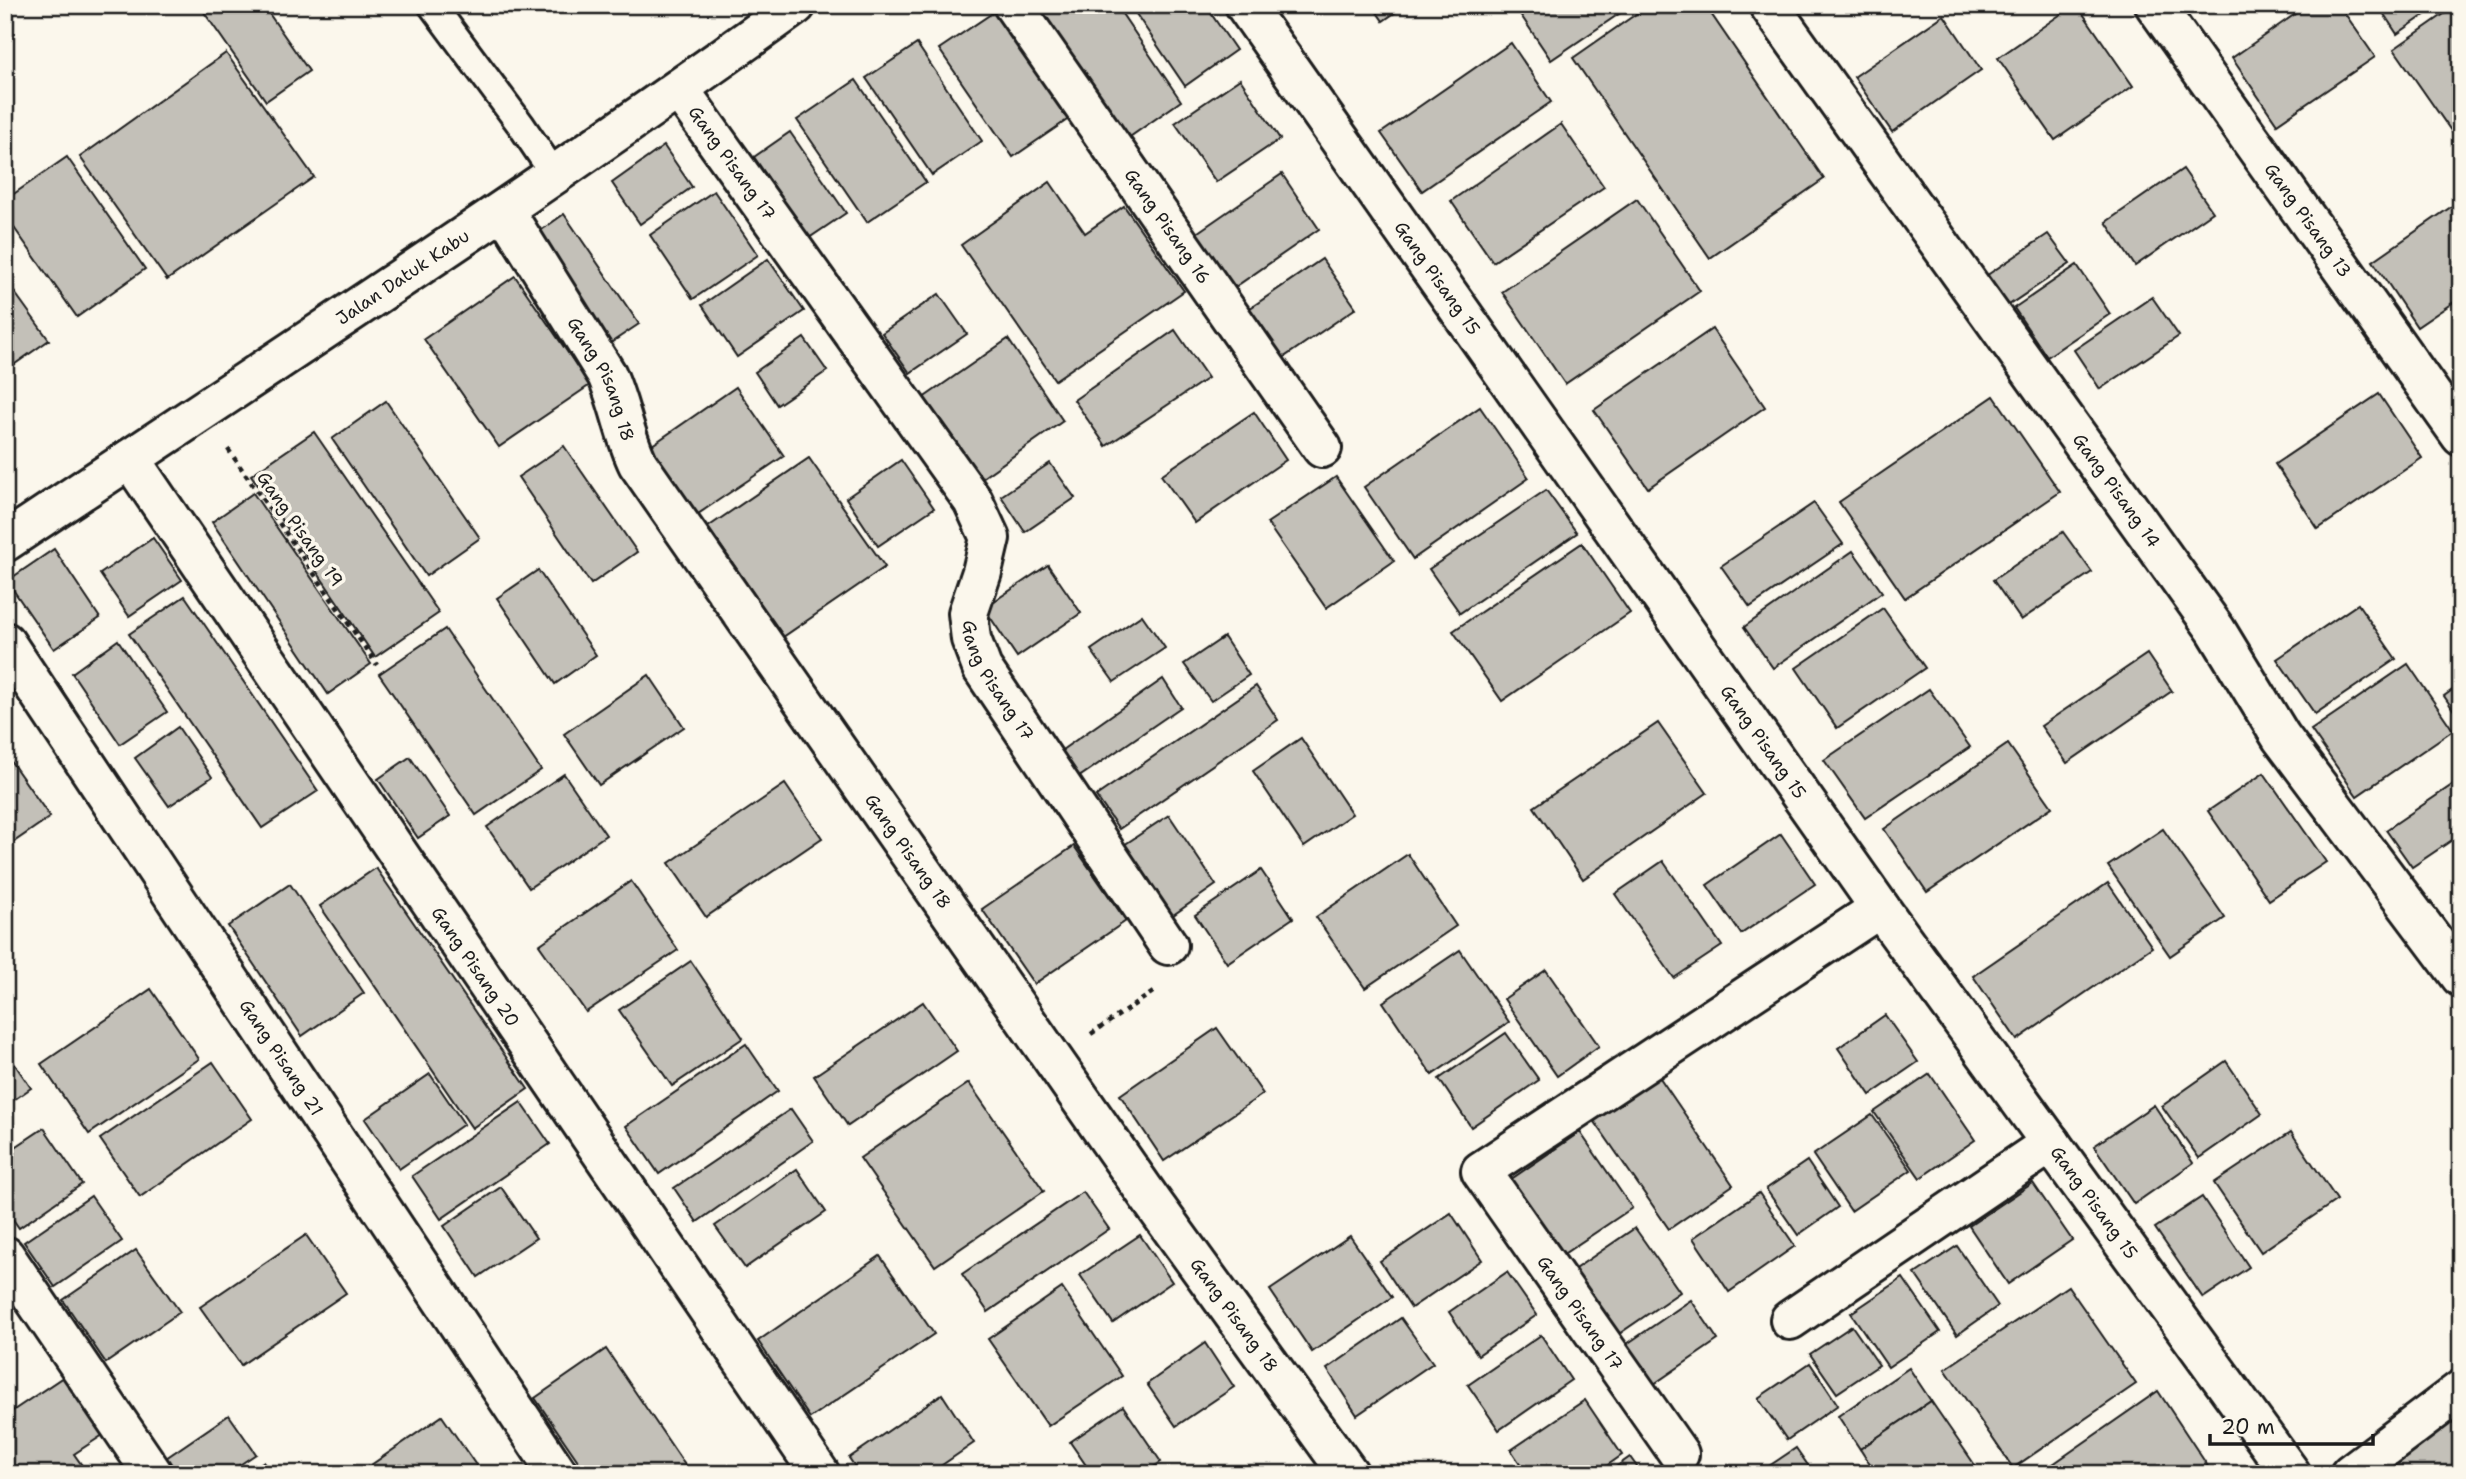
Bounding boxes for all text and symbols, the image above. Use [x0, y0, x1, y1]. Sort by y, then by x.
street label: Gang Pisang 17 [683, 101, 781, 225]
street label: Gang Pisang 13 [2259, 158, 2357, 282]
street label: Gang Pisang 16 [1119, 164, 1216, 289]
street label: Gang Pisang 15 [1389, 216, 1486, 340]
street label: Jalan Datuk Kabu [332, 224, 474, 330]
street label: Gang Pisang 18 [562, 312, 640, 444]
street label: Gang Pisang 14 [2067, 429, 2165, 553]
street label: Gang Pisang 19 [251, 467, 349, 591]
street label: Gang Pisang 17 [957, 619, 1039, 745]
street label: Gang Pisang 15 [1715, 680, 1812, 804]
street label: Gang Pisang 18 [859, 789, 957, 914]
street label: Gang Pisang 20 [426, 902, 525, 1032]
street label: Gang Pisang 21 [234, 995, 329, 1120]
street label: Gang Pisang 15 [2045, 1141, 2143, 1264]
street label: Gang Pisang 17 [1531, 1251, 1629, 1375]
street label: Gang Pisang 18 [1185, 1253, 1284, 1377]
scale bar [2210, 1402, 2373, 1446]
text: 20 m [2221, 1413, 2275, 1441]

